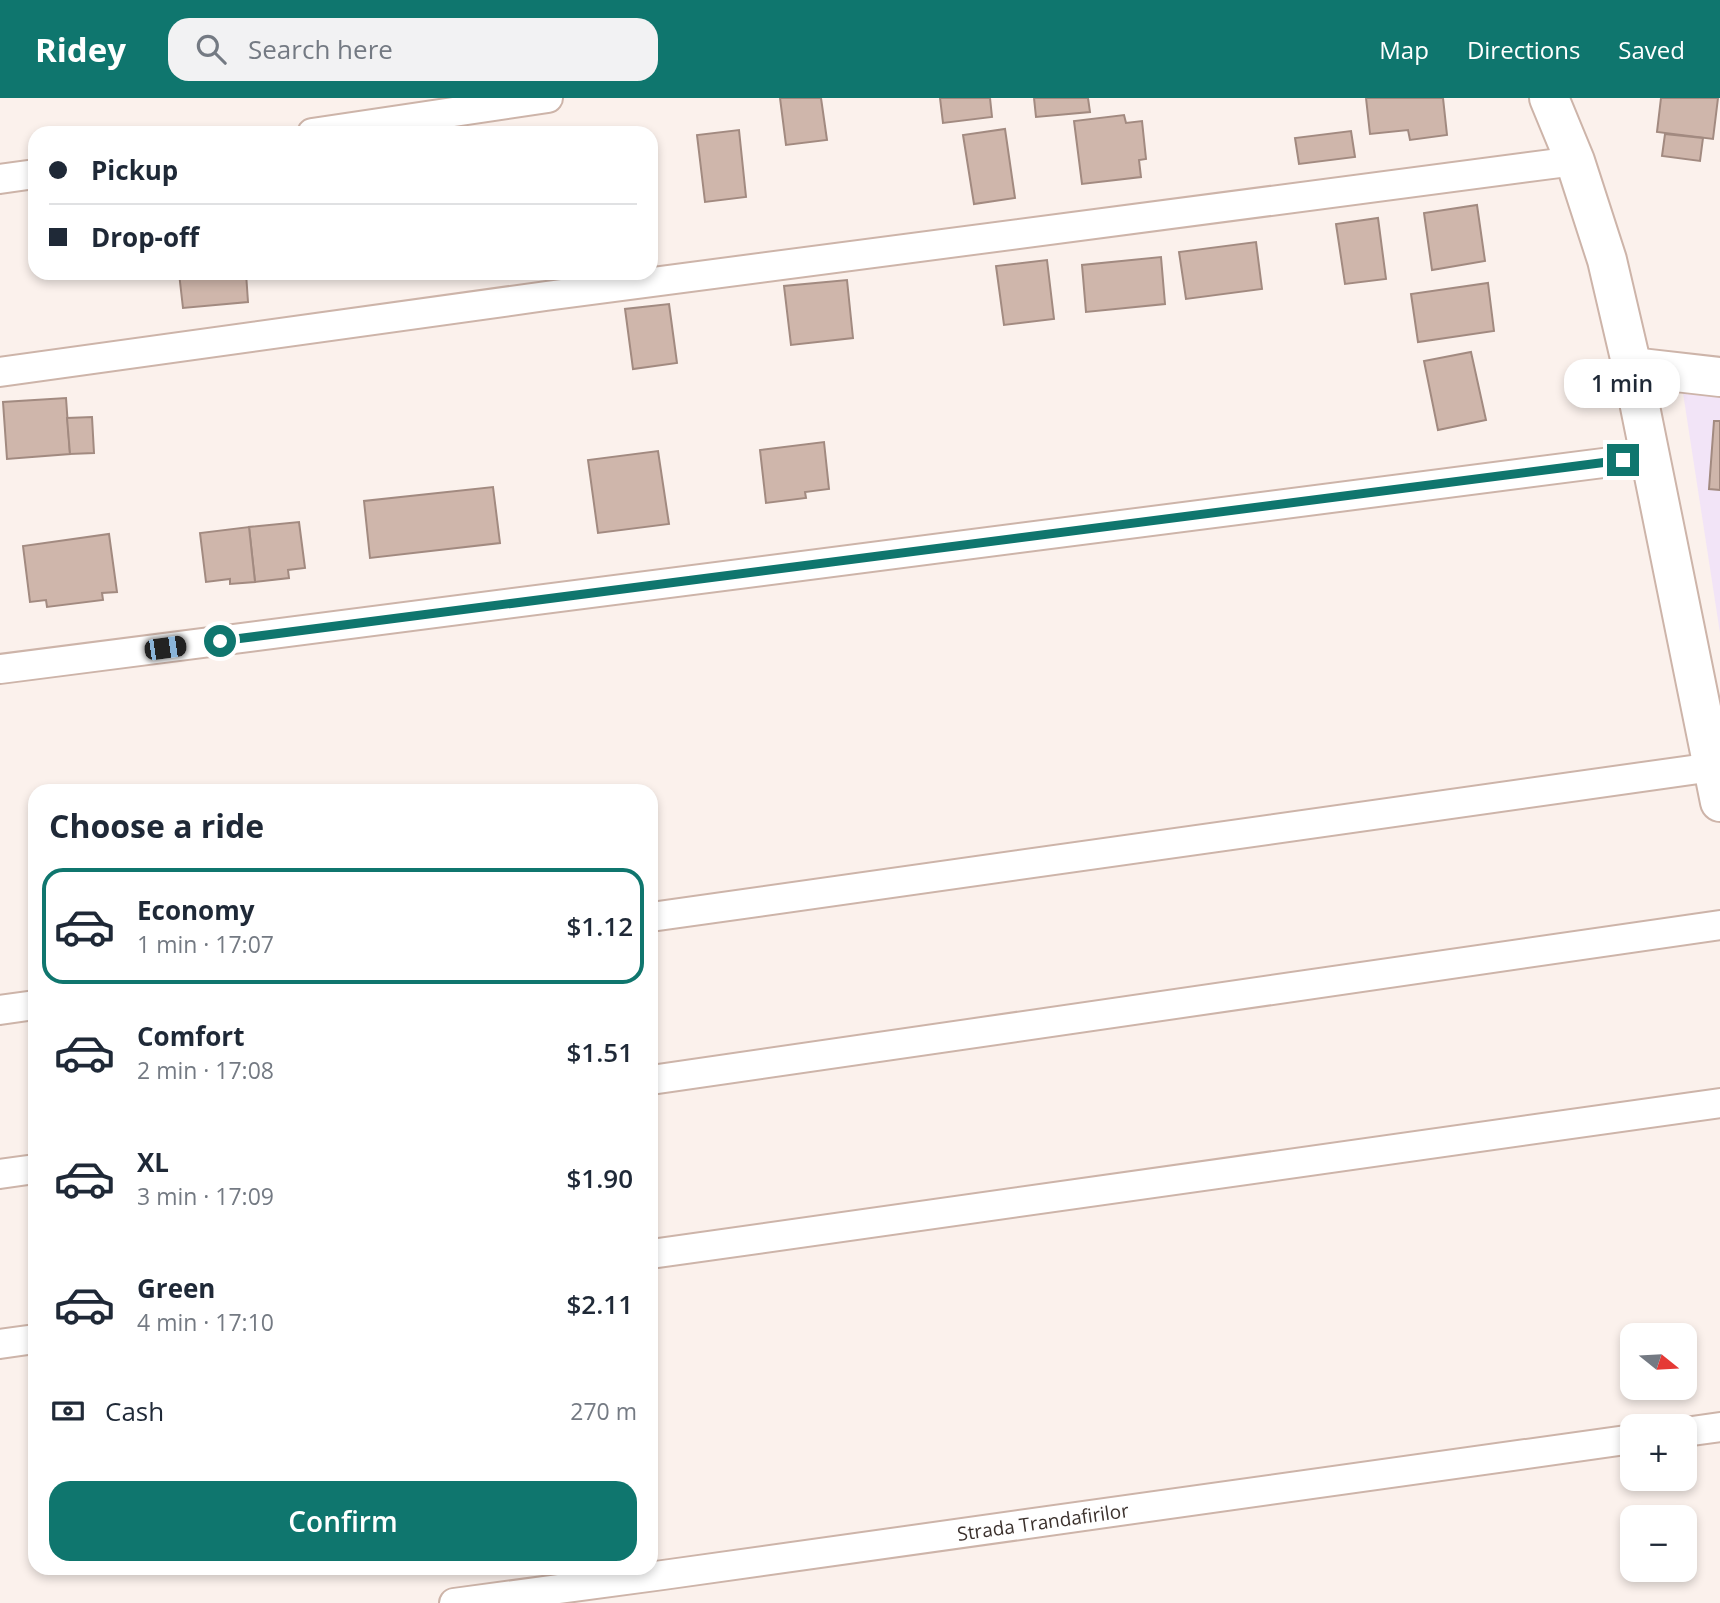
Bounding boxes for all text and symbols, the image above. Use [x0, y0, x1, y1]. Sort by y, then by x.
search box [168, 18, 658, 81]
text: Ridey [35, 27, 126, 72]
icon: search [192, 30, 230, 68]
text: Search here [248, 31, 393, 67]
text: Map [1379, 33, 1429, 66]
text: Directions [1467, 33, 1580, 66]
text: Saved [1618, 33, 1685, 66]
text: Pickup [91, 152, 178, 188]
text: Drop-off [91, 219, 199, 255]
callout: 1 min [1565, 358, 1681, 408]
text: 1 min [1591, 367, 1653, 399]
route end [1607, 444, 1639, 476]
route start [204, 625, 236, 657]
car [143, 635, 188, 661]
text: Choose a ride [49, 804, 264, 847]
text: Economy [137, 892, 255, 928]
icon: car [53, 895, 116, 958]
text: $1.12 [566, 908, 633, 944]
text: 1 min · 17:07 [137, 928, 274, 960]
text: Comfort [137, 1018, 244, 1054]
icon: car [53, 1021, 116, 1084]
text: $1.51 [566, 1034, 633, 1070]
text: 2 min · 17:08 [137, 1054, 274, 1086]
text: XL [137, 1144, 169, 1180]
icon: car [53, 1147, 116, 1210]
text: $1.90 [566, 1160, 633, 1196]
text: 3 min · 17:09 [137, 1180, 274, 1212]
text: Green [137, 1270, 215, 1306]
icon: car [53, 1273, 116, 1336]
text: $2.11 [566, 1286, 633, 1322]
text: 4 min · 17:10 [137, 1306, 274, 1338]
north arrow [1620, 1323, 1698, 1400]
map controls [1620, 1323, 1697, 1582]
icon: cash [49, 1392, 87, 1430]
text: Cash [105, 1393, 164, 1429]
text: 270 m [570, 1395, 637, 1427]
button: + [1620, 1414, 1697, 1491]
button: Confirm [49, 1481, 637, 1561]
street label: Strada Trandafirilor [956, 1497, 1131, 1547]
button: − [1620, 1505, 1697, 1582]

